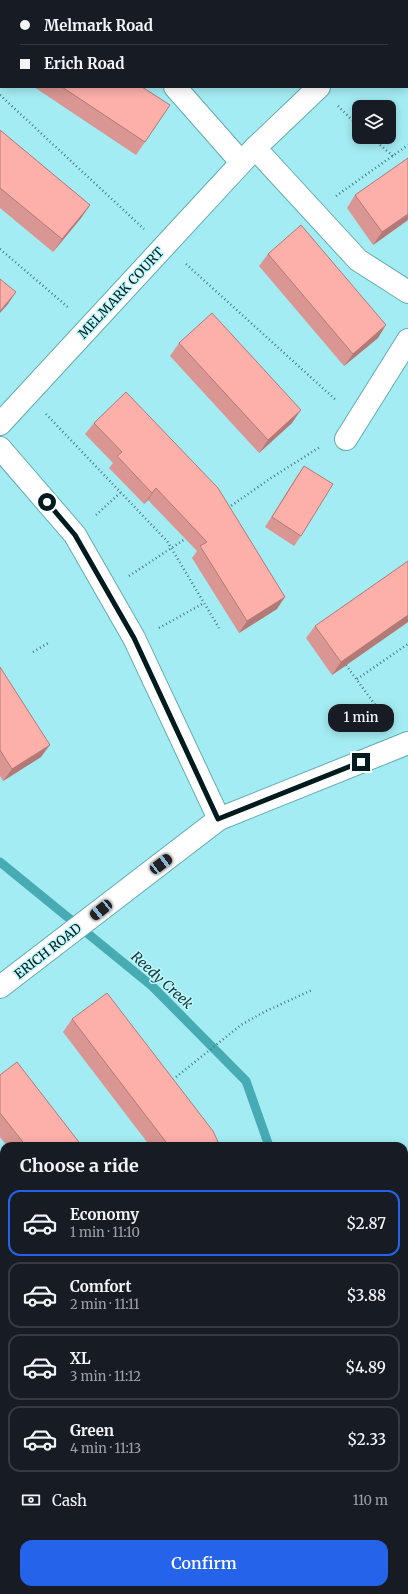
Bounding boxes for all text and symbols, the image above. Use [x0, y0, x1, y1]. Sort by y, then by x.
text: Melmark Road [44, 16, 153, 35]
text: Erich Road [44, 54, 124, 73]
map controls [352, 100, 396, 144]
button: layers [352, 100, 396, 144]
street label: MELMARK COURT [74, 244, 168, 342]
route start [38, 493, 56, 511]
callout: 1 min [328, 704, 394, 732]
text: 1 min [344, 709, 378, 726]
route end [352, 753, 370, 771]
car [148, 852, 174, 876]
car [88, 898, 114, 922]
street label: ERICH ROAD [11, 919, 85, 983]
water label: Reedy Creek [127, 947, 197, 1013]
text: Choose a ride [20, 1154, 139, 1177]
icon: car [22, 1205, 58, 1241]
text: Economy [70, 1205, 139, 1224]
text: $2.87 [346, 1214, 386, 1233]
text: 1 min · 11:10 [70, 1224, 140, 1241]
icon: car [22, 1277, 58, 1313]
text: Comfort [70, 1277, 131, 1296]
text: $3.88 [347, 1286, 386, 1305]
text: 2 min · 11:11 [70, 1296, 139, 1313]
icon: car [22, 1349, 58, 1385]
text: XL [70, 1349, 91, 1368]
text: $4.89 [345, 1358, 386, 1377]
text: 3 min · 11:12 [70, 1368, 141, 1385]
icon: car [22, 1421, 58, 1457]
text: Green [70, 1421, 114, 1440]
text: $2.33 [347, 1430, 386, 1449]
text: 4 min · 11:13 [70, 1440, 141, 1457]
icon: cash [20, 1489, 42, 1511]
text: Cash [52, 1491, 87, 1510]
text: 110 m [353, 1492, 388, 1509]
button: Confirm [20, 1540, 388, 1586]

